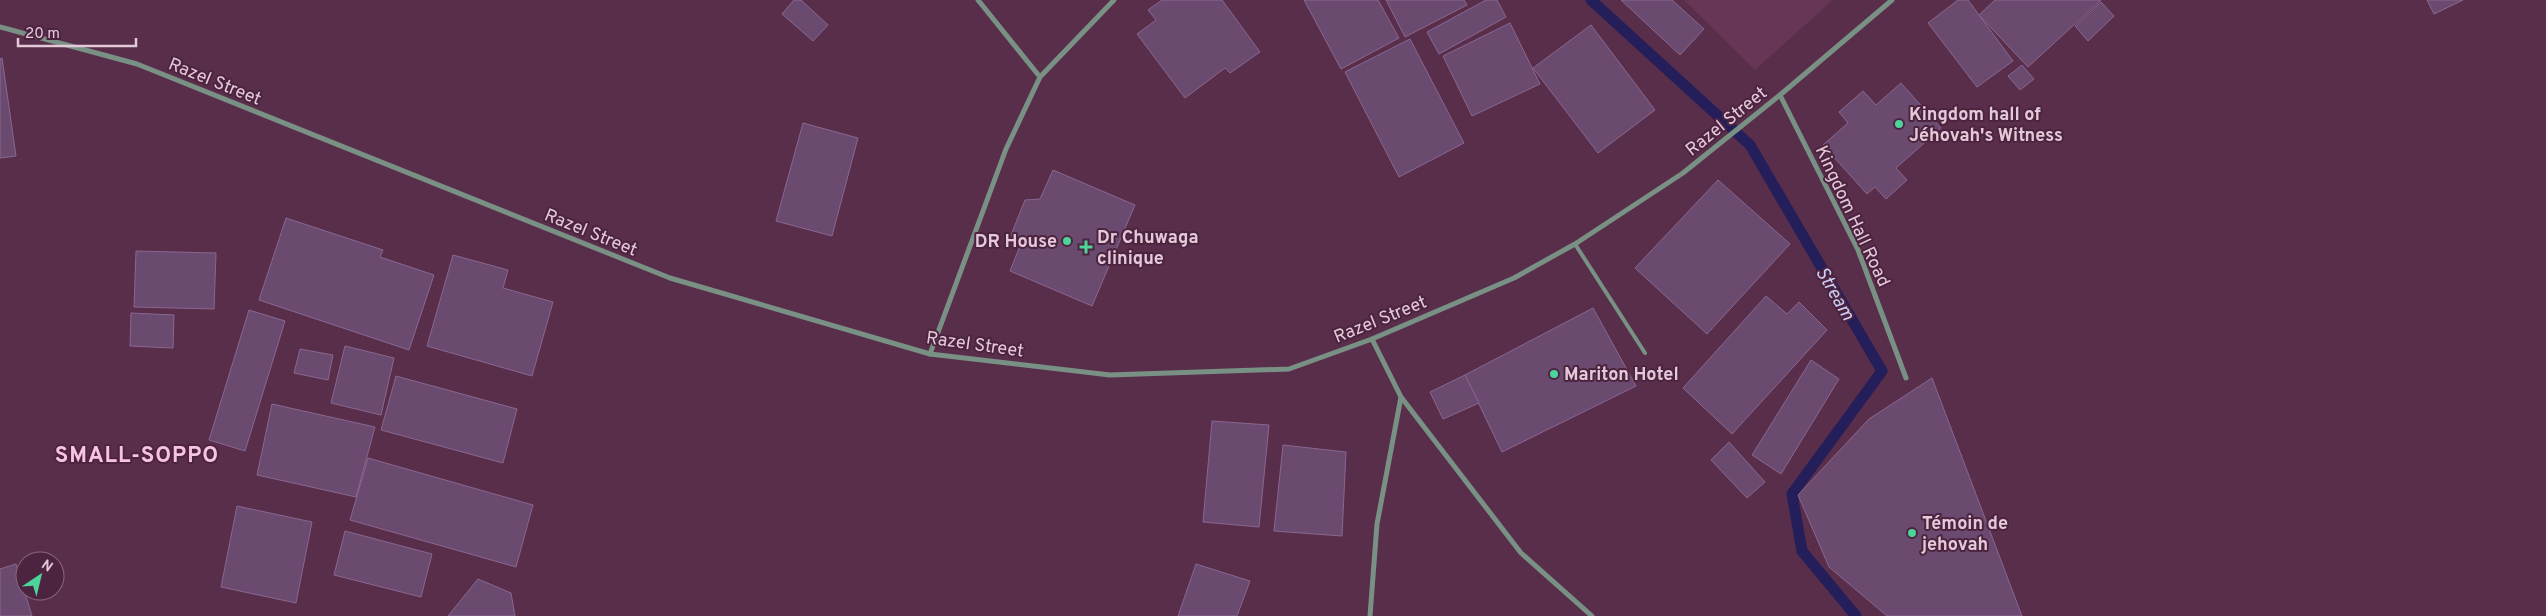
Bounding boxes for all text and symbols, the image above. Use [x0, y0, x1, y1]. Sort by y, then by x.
scale bar [18, 15, 135, 47]
text: 20 m [25, 25, 60, 44]
street label: Razel Street [165, 53, 264, 111]
street label: Razel Street [1681, 82, 1772, 162]
place label: Kingdom hall of Jéhovah's Witness [1909, 104, 2063, 148]
marker: Kingdom hall of Jéhovah's Witness [1893, 118, 1905, 130]
street label: Kingdom Hall Road [1809, 142, 1894, 291]
street label: Razel Street [541, 204, 640, 262]
place label: Dr Chuwaga clinique [1097, 227, 1198, 271]
place label: DR House [975, 231, 1057, 254]
marker: DR House [1061, 235, 1073, 247]
marker: Dr Chuwaga clinique [1079, 240, 1093, 254]
water label: Stream [1809, 263, 1860, 326]
street label: Razel Street [1331, 291, 1430, 349]
street label: Razel Street [924, 327, 1025, 364]
place label: Mariton Hotel [1564, 364, 1679, 387]
marker: Mariton Hotel [1548, 368, 1560, 380]
district label: SMALL-SOPPO [55, 443, 219, 470]
place label: Témoin de jehovah [1920, 513, 2008, 557]
marker: Témoin de jehovah [1906, 527, 1918, 539]
north arrow [15, 551, 65, 601]
text: N [38, 557, 56, 576]

